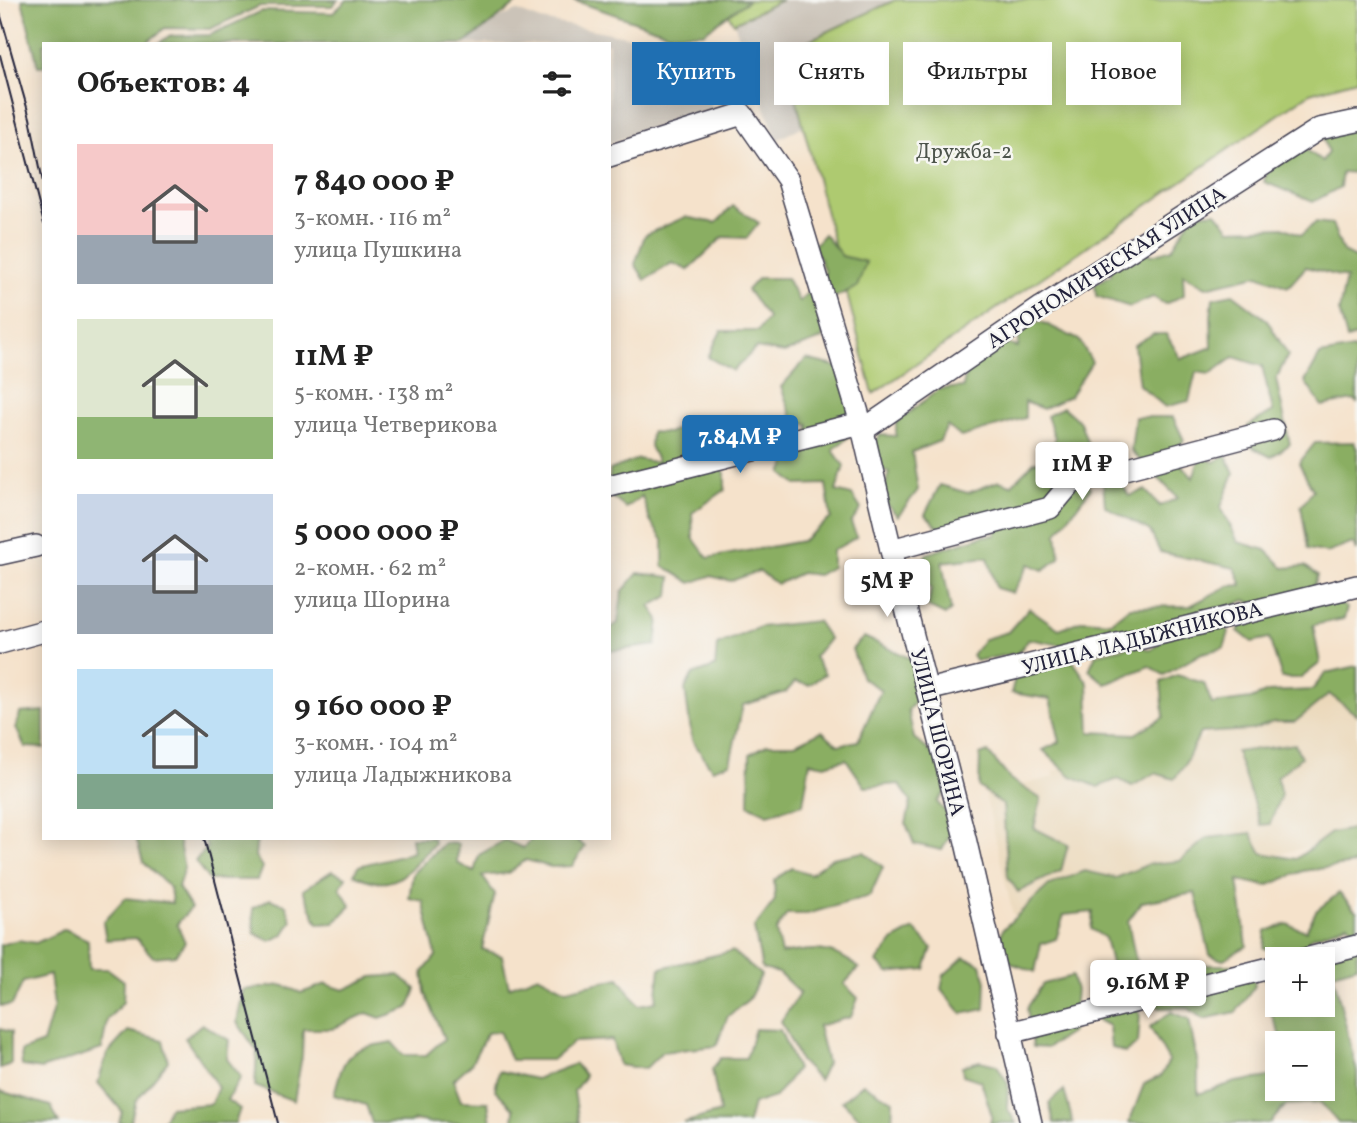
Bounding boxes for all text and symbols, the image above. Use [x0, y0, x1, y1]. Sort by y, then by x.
chip: Купить [632, 42, 760, 105]
chip: Снять [774, 42, 889, 105]
chip: Фильтры [903, 42, 1052, 105]
chip: Новое [1066, 42, 1181, 105]
text: Объектов: 4 [77, 63, 250, 105]
icon: filters [538, 65, 576, 103]
park label: Дружба-2 [916, 138, 1012, 167]
text: 7 840 000 ₽ [294, 161, 455, 203]
icon: home [133, 172, 217, 256]
street label: АГРОНОМИЧЕСКАЯ УЛИЦА [982, 180, 1232, 357]
text: 3-комн. · 116 m² [294, 203, 451, 235]
text: улица Пушкина [294, 235, 462, 267]
text: 11M ₽ [294, 336, 374, 378]
icon: home [133, 347, 217, 431]
text: 5-комн. · 138 m² [294, 378, 453, 410]
text: улица Четверикова [294, 410, 498, 442]
pin: 7.84M ₽ [675, 416, 805, 475]
text: 7.84M ₽ [698, 422, 782, 454]
pin: 11M ₽ [1033, 442, 1131, 502]
text: 11M ₽ [1051, 449, 1113, 481]
text: 5 000 000 ₽ [294, 511, 459, 553]
icon: home [133, 522, 217, 606]
text: 2-комн. · 62 m² [294, 553, 446, 585]
pin: 5M ₽ [846, 560, 928, 619]
text: 5M ₽ [860, 566, 914, 598]
text: улица Шорина [294, 585, 451, 617]
street label: УЛИЦА ЛАДЫЖНИКОВА [1019, 595, 1266, 683]
street label: УЛИЦА ШОРИНА [902, 645, 971, 820]
text: 9 160 000 ₽ [294, 686, 452, 728]
icon: home [133, 697, 217, 781]
text: 3-комн. · 104 m² [294, 728, 458, 760]
text: улица Ладыжникова [294, 760, 512, 792]
map controls [1265, 947, 1335, 1101]
button: + [1265, 947, 1335, 1017]
pin: 9.16M ₽ [1083, 960, 1213, 1020]
text: 9.16M ₽ [1106, 967, 1190, 999]
button: − [1265, 1031, 1335, 1101]

